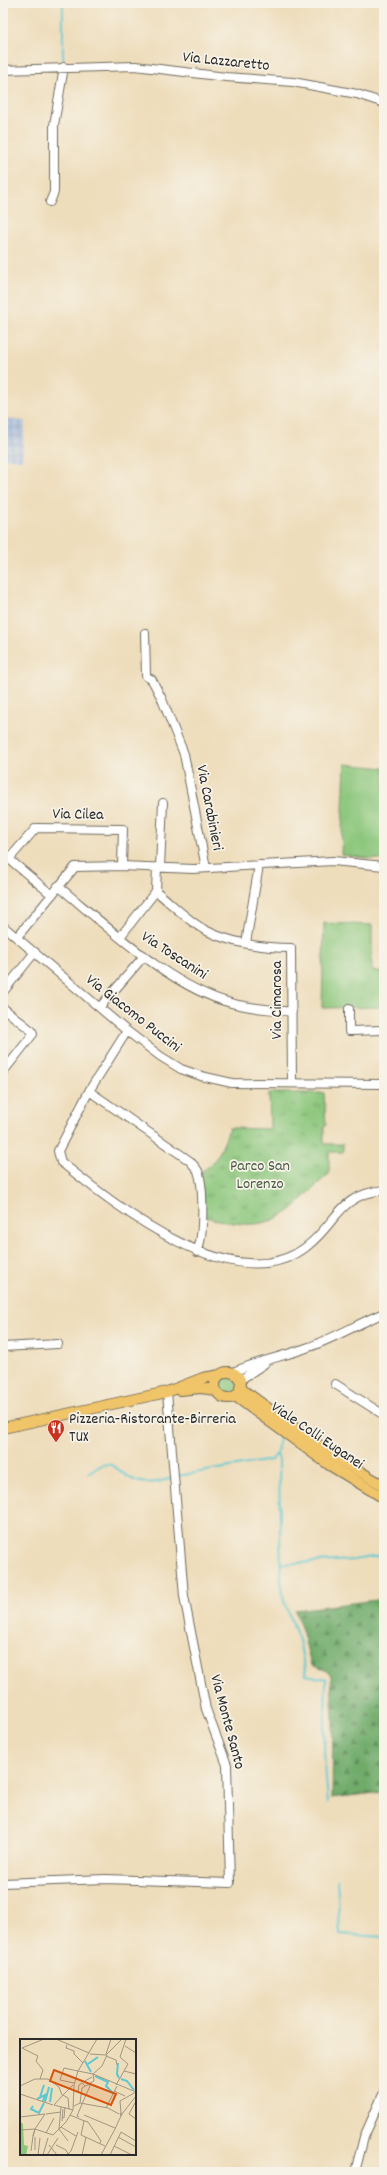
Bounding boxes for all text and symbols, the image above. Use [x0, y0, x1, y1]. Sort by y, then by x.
street label: Via Lazzaretto [181, 46, 271, 78]
street label: Via Carabinieri [189, 763, 229, 853]
street label: Via Cilea [52, 803, 104, 827]
street label: Via Toscanini [136, 926, 212, 986]
street label: Via Cimarosa [266, 960, 289, 1039]
street label: Via Giacomo Puccini [80, 969, 186, 1059]
park label: Parco San Lorenzo [230, 1155, 290, 1196]
street label: Viale Colli Euganei [266, 1396, 368, 1476]
place label: Pizzeria-Ristorante-Birreria TUX [69, 1408, 236, 1449]
restaurant icon: Pizzeria-Ristorante-Birreria TUX [46, 1418, 66, 1443]
street label: Via Monte Santo [203, 1672, 251, 1772]
inset map [20, 2039, 136, 2155]

